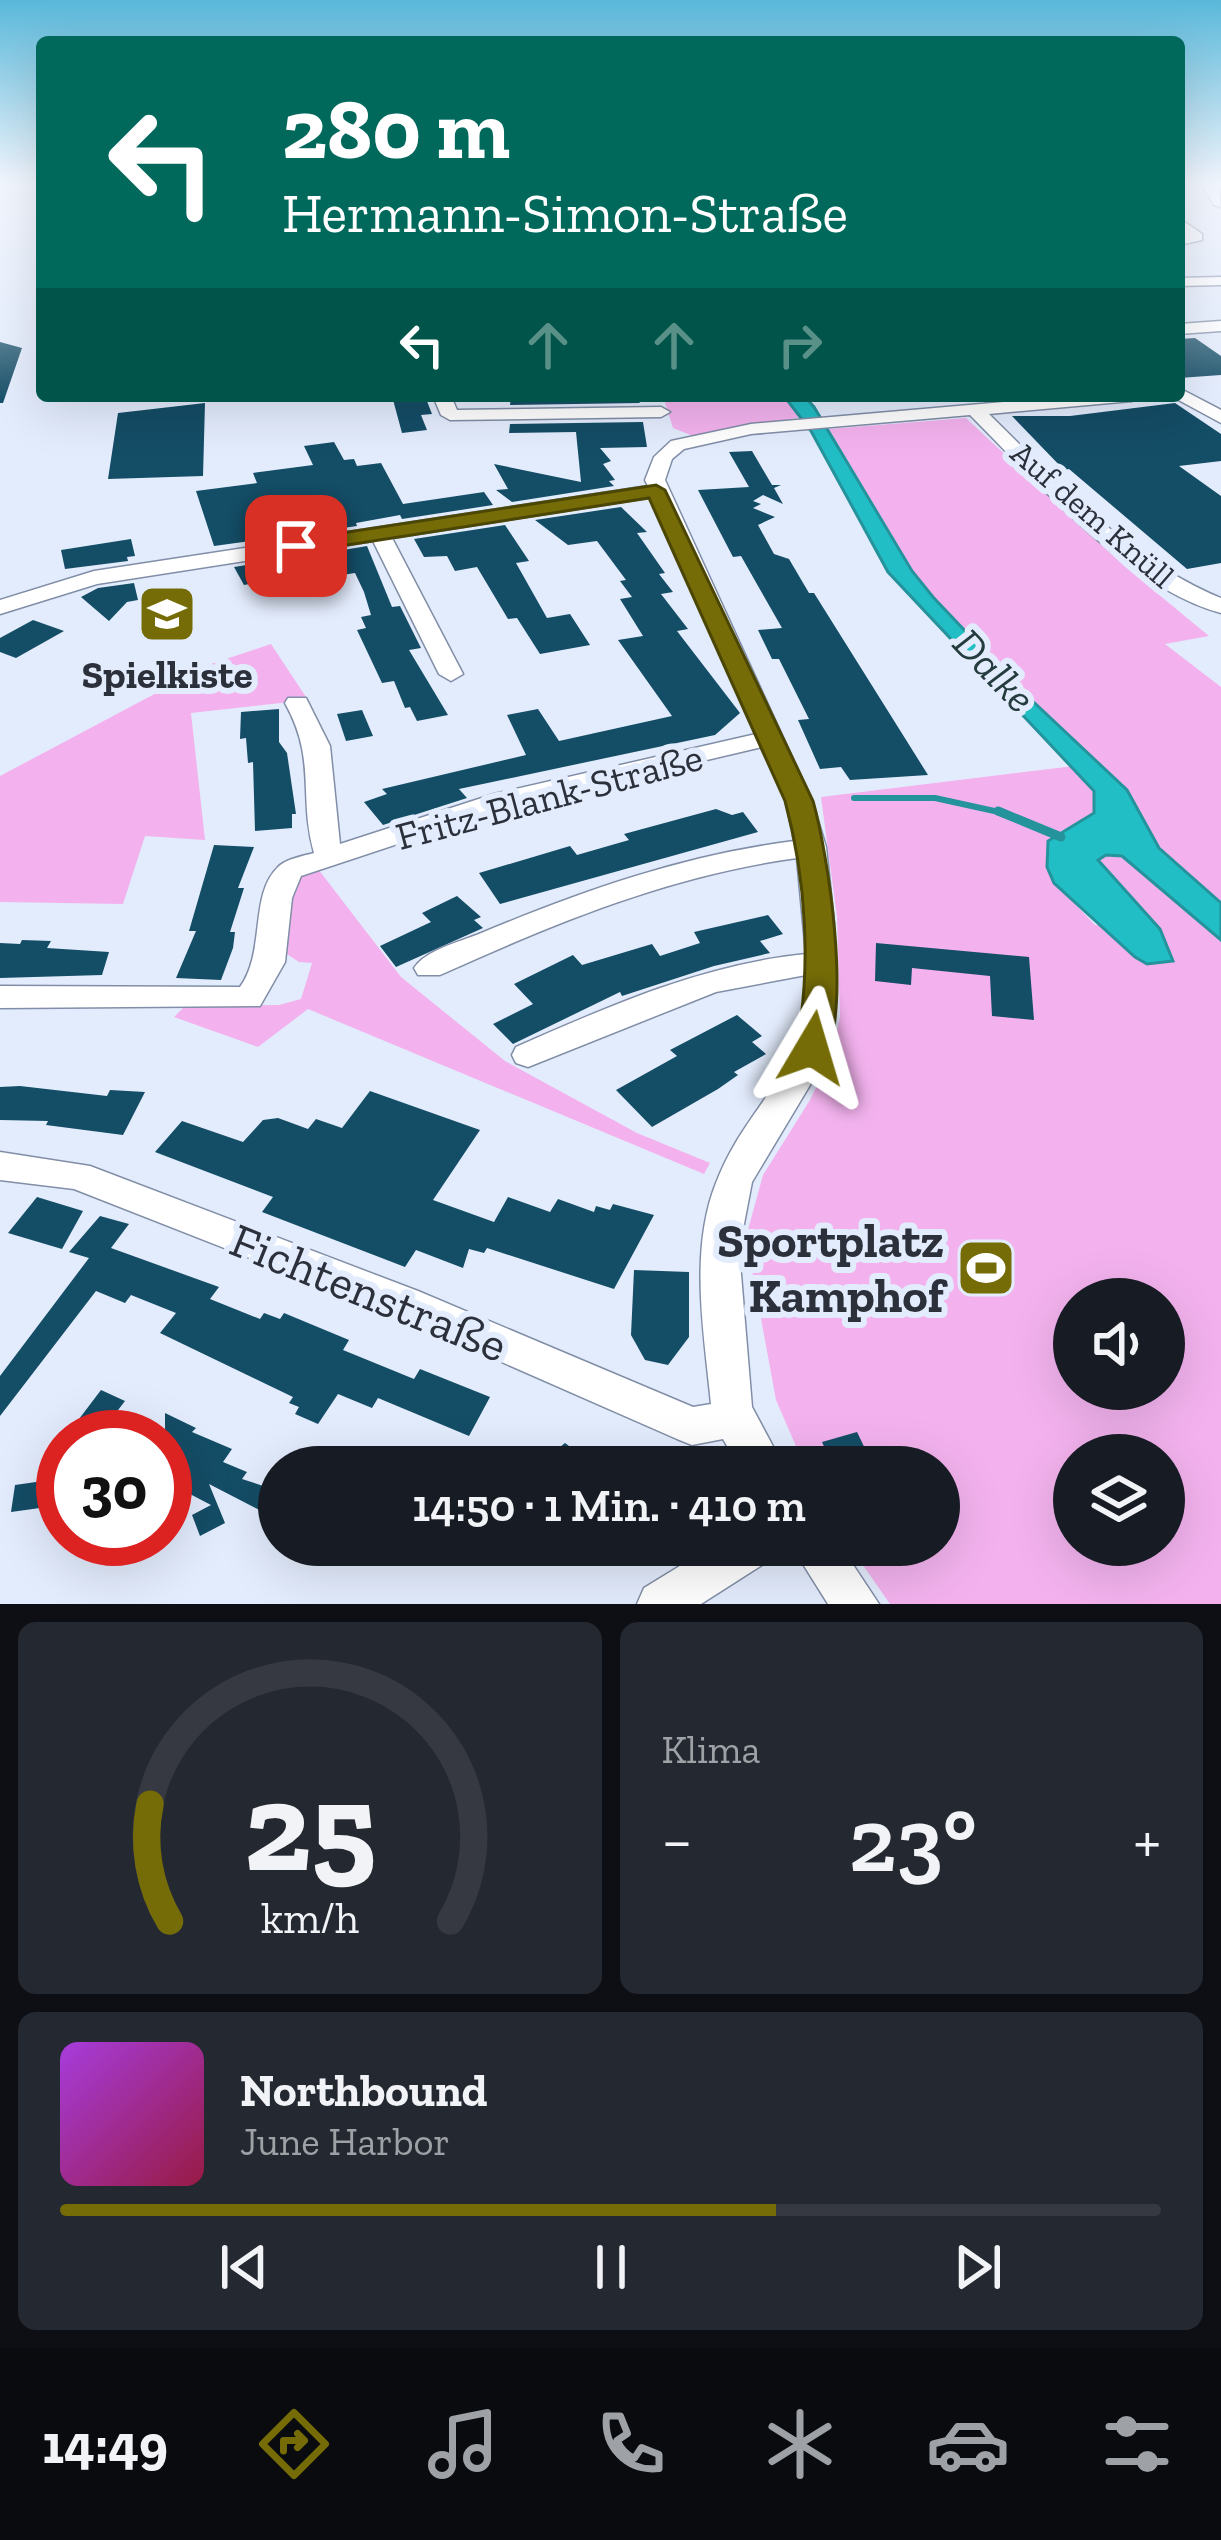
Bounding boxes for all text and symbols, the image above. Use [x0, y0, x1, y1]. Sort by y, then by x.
text: 280 m [282, 79, 510, 180]
icon: left [84, 84, 240, 240]
text: Hermann-Simon-Straße [282, 181, 848, 246]
icon: left [389, 312, 455, 378]
icon: ahead [515, 312, 581, 378]
icon: ahead [641, 312, 707, 378]
icon: right [767, 312, 833, 378]
street label: Auf dem Knüll [1003, 433, 1182, 596]
pin [245, 495, 347, 597]
icon: arrive [263, 513, 329, 579]
school or university icon: Spielkiste [136, 583, 198, 645]
water label: Dalke [943, 618, 1047, 723]
place label: Spielkiste [81, 651, 253, 698]
street label: Fritz-Blank-Straße [391, 733, 708, 860]
position arrow [749, 985, 875, 1111]
street label: Fichtenstraße [222, 1211, 515, 1374]
place label: Sportplatz Kamphof [717, 1212, 949, 1324]
sports icon: Sportplatz Kamphof [955, 1237, 1017, 1299]
map controls [1053, 1278, 1185, 1566]
button: sound [1053, 1278, 1185, 1410]
speed limit sign: 30 [36, 1410, 192, 1566]
button: layers [1053, 1434, 1185, 1566]
text: 14:50 · 1 Min. · 410 m [412, 1479, 806, 1533]
text: Klima [662, 1726, 760, 1773]
text: 25 [244, 1752, 376, 1902]
text: 23° [849, 1786, 977, 1894]
text: − [662, 1801, 692, 1880]
text: + [1133, 1801, 1161, 1880]
text: km/h [261, 1893, 359, 1944]
text: Northbound [240, 2064, 488, 2118]
text: June Harbor [240, 2118, 450, 2165]
icon: previous [211, 2234, 277, 2300]
icon: pause [578, 2234, 644, 2300]
icon: next [945, 2234, 1011, 2300]
icon: directions [252, 2402, 336, 2486]
icon: music [421, 2402, 505, 2486]
icon: phone [589, 2402, 673, 2486]
icon: climate [758, 2402, 842, 2486]
icon: car [926, 2402, 1010, 2486]
icon: filters [1095, 2402, 1179, 2486]
text: 14:49 [42, 2412, 168, 2477]

